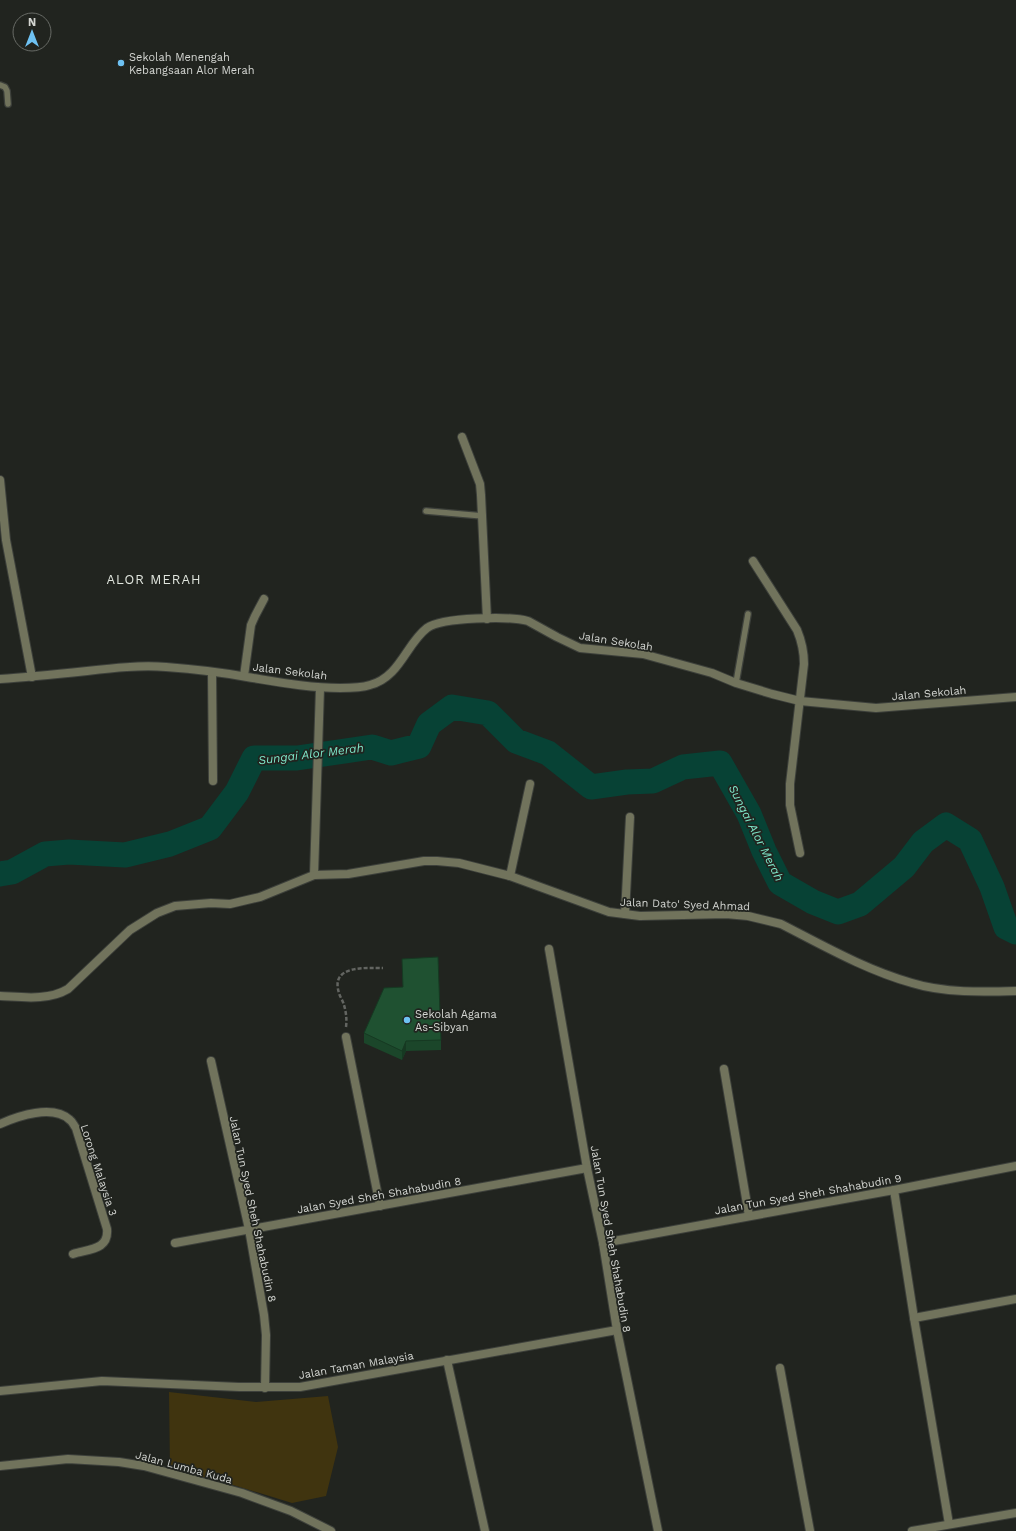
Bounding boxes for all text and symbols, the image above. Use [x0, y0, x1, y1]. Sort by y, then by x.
north arrow [12, 12, 52, 52]
text: N [28, 16, 36, 29]
place label: Sekolah Menengah Kebangsaan Alor Merah [129, 51, 255, 77]
marker: Sekolah Menengah Kebangsaan Alor Merah [116, 58, 126, 68]
district label: ALOR MERAH [106, 572, 202, 587]
street label: Jalan Sekolah [578, 629, 654, 654]
street label: Jalan Sekolah [252, 660, 328, 683]
street label: Jalan Sekolah [891, 684, 967, 703]
water label: Sungai Alor Merah [258, 741, 364, 767]
water label: Sungai Alor Merah [726, 783, 786, 883]
street label: Jalan Dato' Syed Ahmad [620, 896, 750, 913]
place label: Sekolah Agama As-Sibyan [415, 1008, 497, 1034]
marker: Sekolah Agama As-Sibyan [402, 1015, 412, 1025]
street label: Jalan Tun Syed Sheh Shahabudin 8 [226, 1115, 279, 1303]
street label: Lorong Malaysia 3 [78, 1123, 119, 1218]
street label: Jalan Tun Syed Sheh Shahabudin 8 [588, 1145, 633, 1334]
street label: Jalan Tun Syed Sheh Shahabudin 9 [714, 1172, 903, 1217]
street label: Jalan Syed Sheh Shahabudin 8 [296, 1175, 462, 1216]
street label: Jalan Taman Malaysia [298, 1349, 415, 1382]
street label: Jalan Lumba Kuda [134, 1448, 234, 1487]

